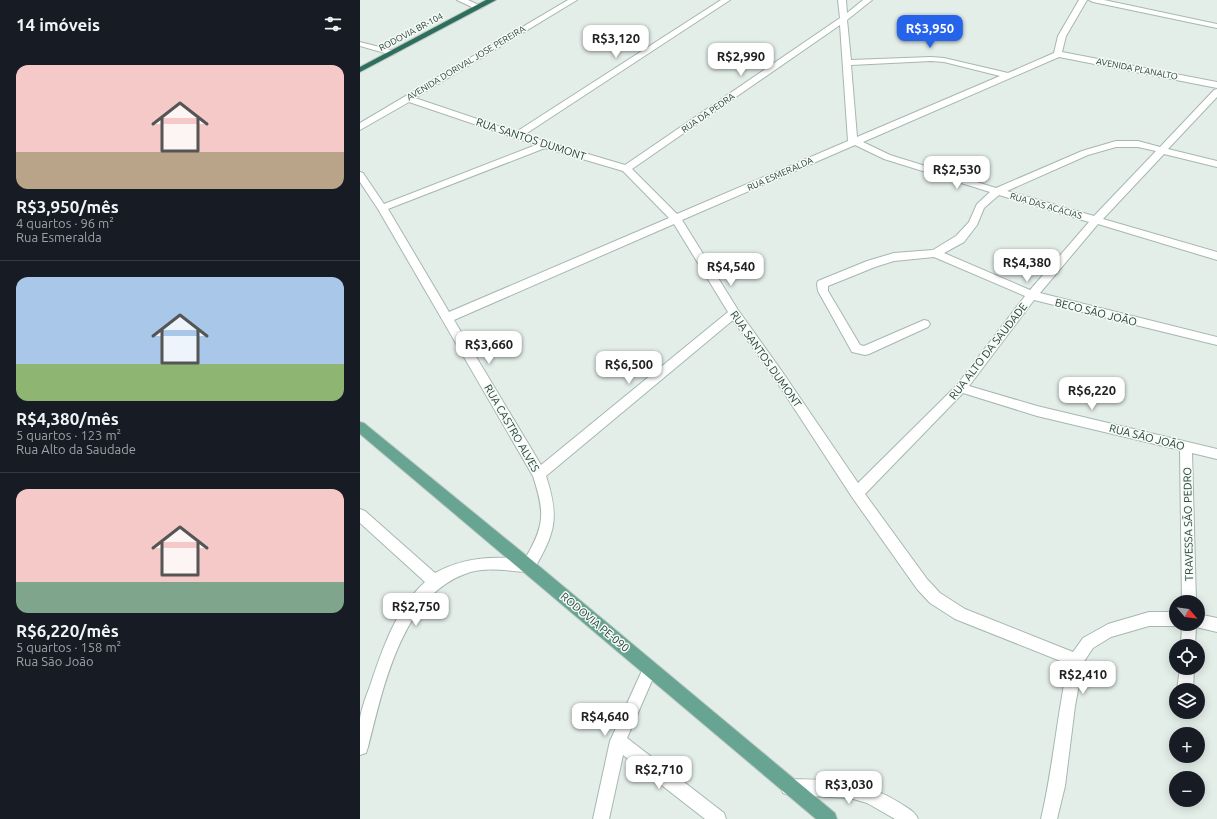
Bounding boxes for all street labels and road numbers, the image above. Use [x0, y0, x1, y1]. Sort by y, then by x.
street label: RODOVIA BR-104 [377, 11, 445, 53]
street label: AVENIDA DORIVAL JOSE PEREIRA [405, 24, 527, 102]
street label: AVENIDA PLANALTO [1095, 56, 1179, 82]
street label: RUA DA PEDRA [680, 91, 737, 135]
street label: RUA SANTOS DUMONT [475, 116, 587, 162]
street label: RUA ESMERALDA [746, 155, 814, 193]
street label: RUA DAS ACÁCIAS [1009, 189, 1084, 221]
street label: BECO SÃO JOÃO [1054, 296, 1138, 328]
street label: RUA ALTO DA SAUDADE [947, 300, 1029, 402]
street label: RUA SANTOS DUMONT [728, 309, 804, 409]
street label: RUA CASTRO ALVES [482, 382, 542, 474]
street label: RUA SÃO JOÃO [1108, 422, 1186, 452]
street label: TRAVESSA SÃO PEDRO [1181, 467, 1195, 581]
street label: RODOVIA PE-090 [558, 590, 632, 654]

